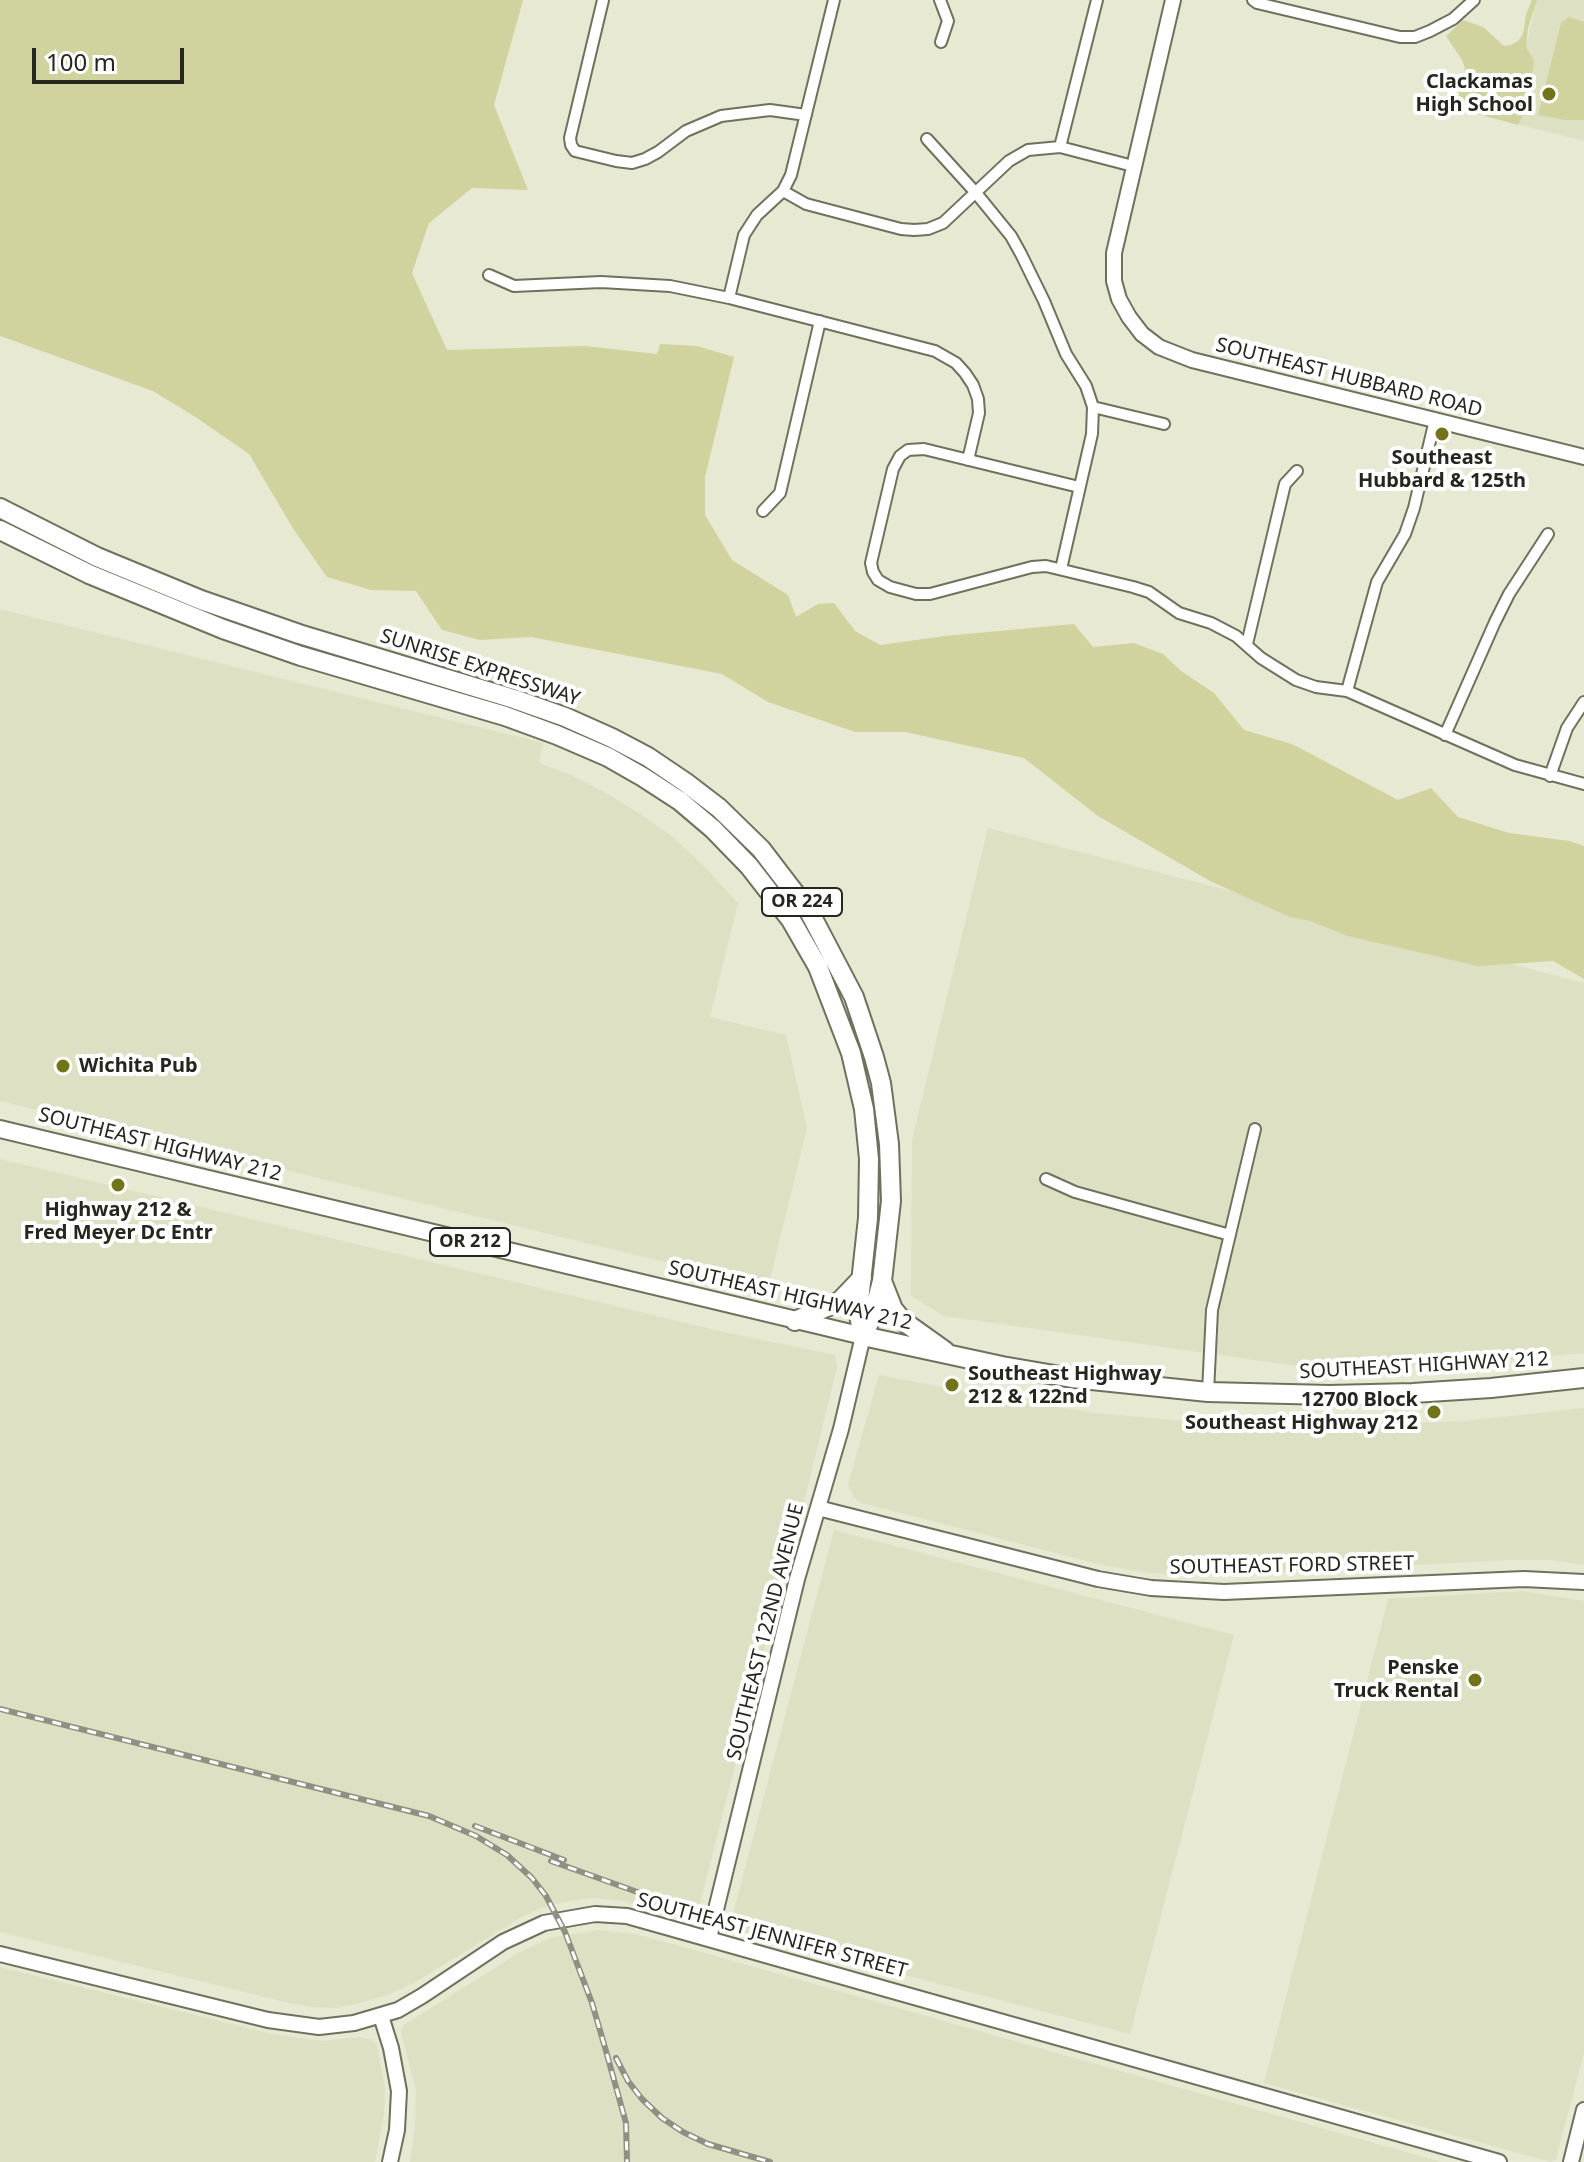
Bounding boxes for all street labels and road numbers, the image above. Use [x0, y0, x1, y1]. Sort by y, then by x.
street label: SOUTHEAST HUBBARD ROAD [1213, 333, 1485, 423]
street label: SUNRISE EXPRESSWAY [377, 624, 583, 712]
road number: OR 224 [762, 888, 842, 916]
street label: SOUTHEAST HIGHWAY 212 [36, 1103, 284, 1187]
road number: OR 212 [430, 1228, 510, 1256]
street label: SOUTHEAST HIGHWAY 212 [666, 1256, 914, 1336]
street label: SOUTHEAST HIGHWAY 212 [1299, 1347, 1549, 1385]
street label: SOUTHEAST 122ND AVENUE [722, 1501, 810, 1763]
street label: SOUTHEAST FORD STREET [1170, 1552, 1414, 1580]
street label: SOUTHEAST JENNIFER STREET [634, 1888, 910, 1984]

